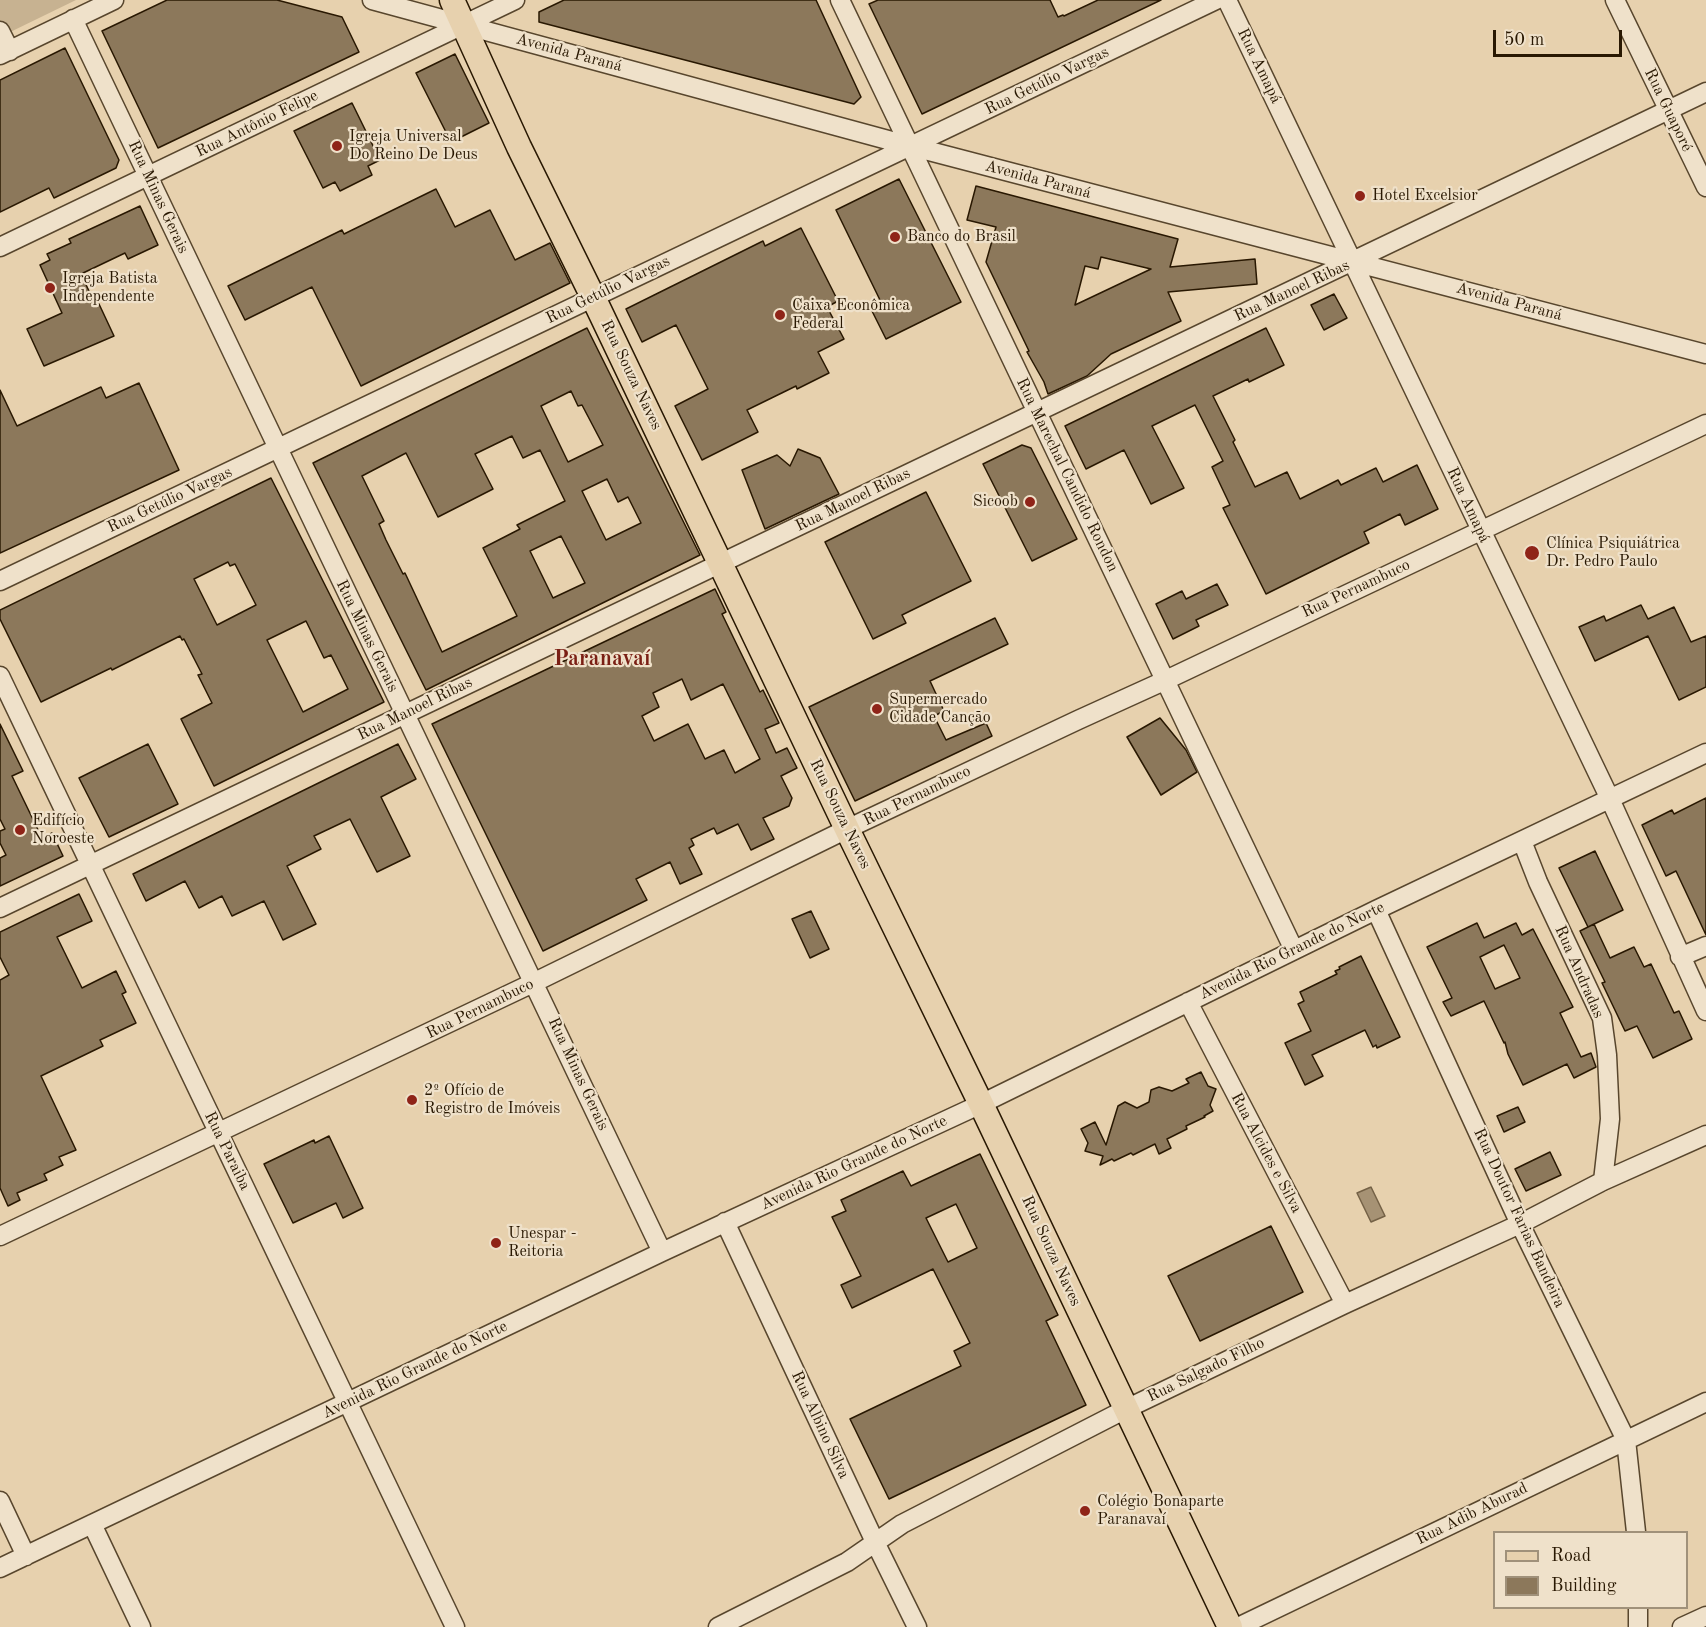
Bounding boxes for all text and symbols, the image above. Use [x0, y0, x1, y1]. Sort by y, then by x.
scale bar [1496, 18, 1625, 56]
street label: Rua Amapá [1233, 25, 1285, 107]
street label: Avenida Paraná [514, 30, 624, 76]
text: 50 m [1504, 31, 1544, 49]
street label: Rua Getúlio Vargas [982, 43, 1112, 119]
street label: Rua Guaporé [1640, 65, 1696, 155]
street label: Rua Antônio Felipe [193, 86, 321, 162]
place label: Igreja Universal Do Reino De Deus [349, 127, 478, 165]
street label: Rua Minas Gerais [123, 137, 193, 257]
marker: Igreja Universal Do Reino De Deus [330, 139, 344, 153]
street label: Avenida Paraná [983, 157, 1093, 203]
place label: Hotel Excelsior [1372, 186, 1478, 206]
marker: Hotel Excelsior [1353, 189, 1367, 203]
place label: Banco do Brasil [907, 227, 1016, 247]
marker: Banco do Brasil [888, 230, 902, 244]
street label: Rua Getúlio Vargas [543, 252, 673, 328]
street label: Rua Manoel Ribas [1231, 256, 1353, 326]
place label: Igreja Batista Independente [62, 269, 158, 307]
street label: Avenida Paraná [1454, 279, 1564, 325]
marker: Igreja Batista Independente [43, 281, 57, 295]
place label: Caixa Econômica Federal [792, 296, 910, 334]
marker: Caixa Econômica Federal [773, 308, 787, 322]
street label: Rua Souza Naves [596, 317, 666, 433]
street label: Rua Marechal Candido Rondon [1012, 375, 1122, 575]
street label: Rua Getúlio Vargas [105, 463, 235, 537]
street label: Rua Manoel Ribas [793, 464, 913, 536]
street label: Rua Amapá [1442, 464, 1494, 546]
place label: Sicoob [973, 492, 1018, 512]
marker: Sicoob [1023, 495, 1037, 509]
place label: Clínica Psiquiátrica Dr. Pedro Paulo [1546, 534, 1680, 572]
marker: Clínica Psiquiátrica Dr. Pedro Paulo [1523, 544, 1541, 562]
street label: Rua Pernambuco [1299, 556, 1413, 622]
street label: Rua Minas Gerais [331, 577, 403, 695]
district label: Paranavaí [553, 646, 651, 672]
street label: Rua Manoel Ribas [355, 673, 475, 745]
place label: Supermercado Cidade Canção [889, 690, 991, 728]
marker: Supermercado Cidade Canção [870, 702, 884, 716]
street label: Rua Souza Naves [805, 756, 875, 872]
street label: Rua Pernambuco [860, 762, 974, 830]
place label: Edifício Noroeste [32, 811, 94, 849]
marker: Edifício Noroeste [13, 823, 27, 837]
street label: Avenida Rio Grande do Norte [1196, 898, 1388, 1004]
street label: Rua Andradas [1550, 923, 1608, 1021]
street label: Rua Pernambuco [423, 975, 537, 1043]
street label: Rua Minas Gerais [543, 1014, 613, 1134]
place label: 2º Ofício de Registro de Imóveis [424, 1081, 560, 1119]
street label: Rua Alcides e Silva [1226, 1089, 1306, 1217]
marker: 2º Ofício de Registro de Imóveis [405, 1093, 419, 1107]
street label: Rua Paraiba [200, 1108, 254, 1194]
street label: Avenida Rio Grande do Norte [758, 1111, 950, 1215]
street label: Rua Doutor Farias Bandeira [1469, 1125, 1569, 1311]
street label: Rua Souza Naves [1017, 1193, 1085, 1309]
place label: Unespar - Reitoria [508, 1224, 577, 1262]
marker: Unespar - Reitoria [489, 1236, 503, 1250]
street label: Avenida Rio Grande do Norte [319, 1317, 511, 1423]
street label: Rua Salgado Filho [1144, 1333, 1268, 1407]
street label: Rua Albino Silva [787, 1368, 853, 1482]
street label: Rua Adib Aburad [1413, 1479, 1531, 1549]
place label: Colégio Bonaparte Paranavaí [1097, 1492, 1224, 1530]
marker: Colégio Bonaparte Paranavaí [1078, 1504, 1092, 1518]
legend [1493, 1531, 1688, 1609]
text: Road [1551, 1547, 1591, 1565]
text: Building [1551, 1577, 1616, 1595]

